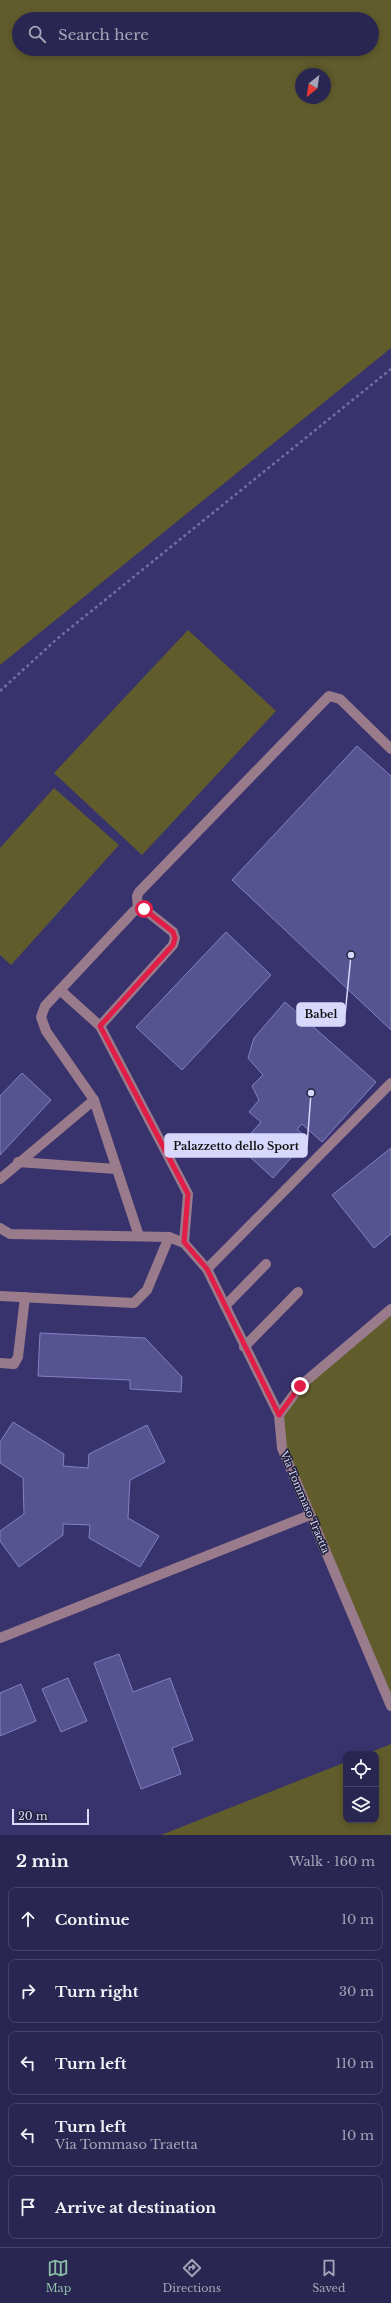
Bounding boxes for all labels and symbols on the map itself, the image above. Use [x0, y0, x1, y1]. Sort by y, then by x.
north arrow [295, 68, 331, 104]
route start [135, 900, 153, 918]
callout: Babel [297, 1003, 345, 1026]
text: Babel [305, 1007, 338, 1021]
callout: Palazzetto dello Sport [165, 1134, 307, 1157]
text: Palazzetto dello Sport [173, 1139, 300, 1153]
route end [291, 1377, 309, 1395]
street label: Via Tommaso Traetta [277, 1448, 333, 1555]
scale bar [12, 1807, 89, 1826]

